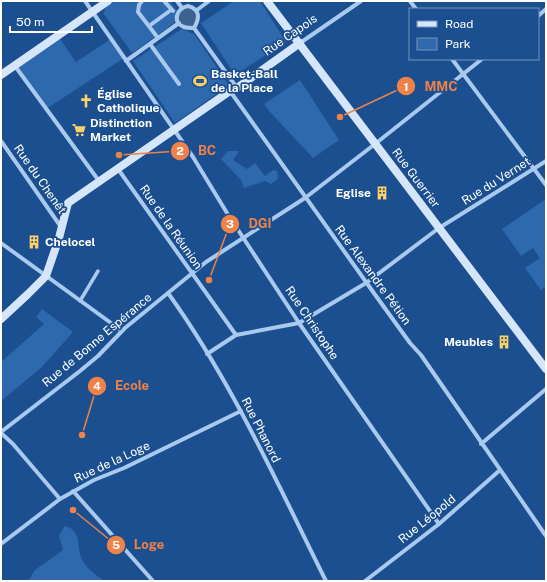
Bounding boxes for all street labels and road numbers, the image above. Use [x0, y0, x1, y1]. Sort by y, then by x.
street label: Rue Capois [260, 11, 320, 59]
street label: Rue du Chenêt [11, 142, 69, 217]
street label: Rue Guerrier [389, 145, 443, 211]
street label: Rue du Vernet [459, 154, 533, 208]
street label: Rue de la Réunion [137, 182, 205, 272]
street label: Rue Alexandre Pétion [332, 222, 414, 328]
street label: Rue Christophe [282, 284, 342, 363]
street label: Rue de Bonne Espérance [40, 290, 155, 390]
street label: Rue Phanord [239, 395, 283, 465]
street label: Rue de la Loge [72, 438, 152, 486]
street label: Rue Léopold [396, 492, 458, 546]

